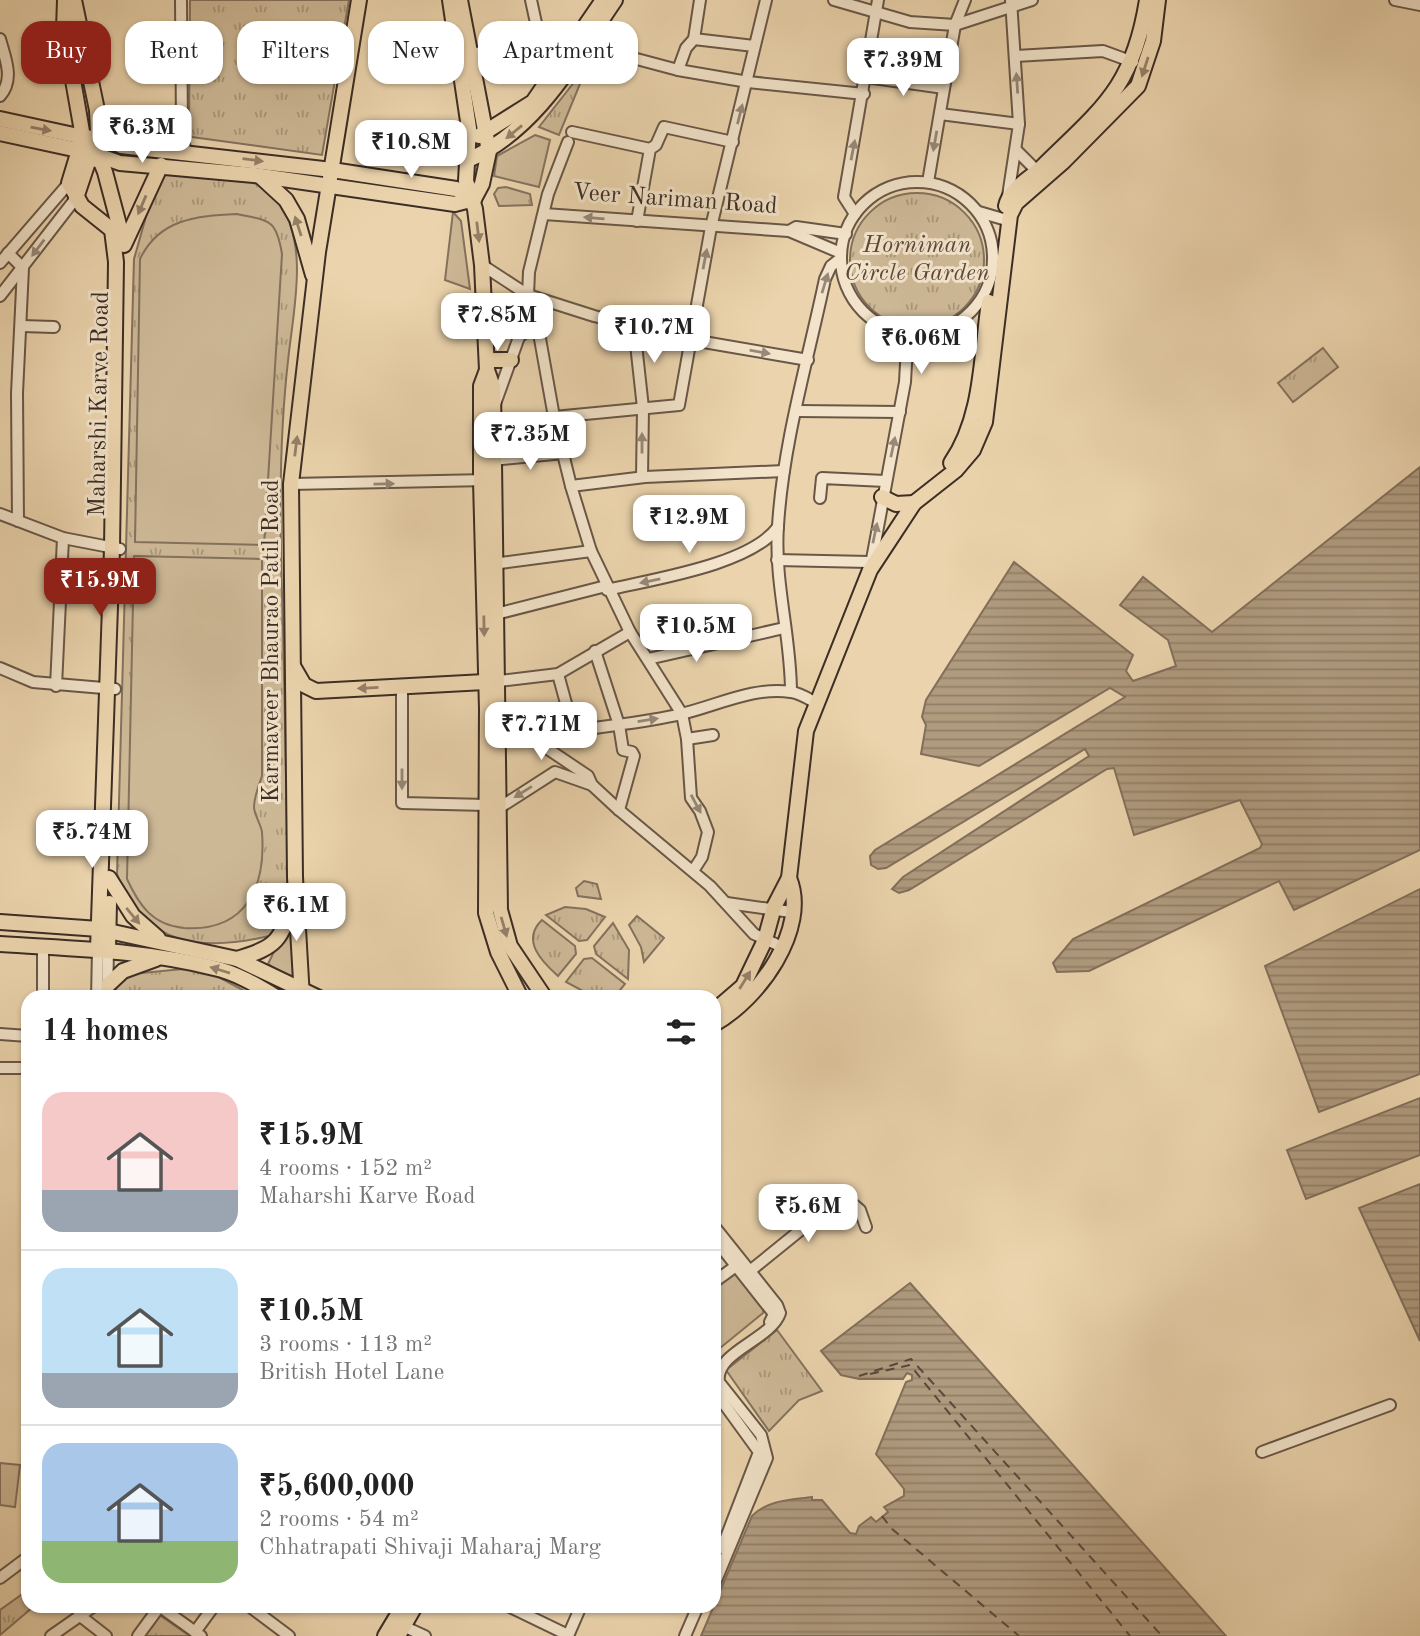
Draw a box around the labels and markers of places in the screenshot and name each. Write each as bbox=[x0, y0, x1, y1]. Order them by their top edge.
pin: ₹7.39M bbox=[846, 38, 960, 98]
pin: ₹6.3M bbox=[93, 106, 191, 165]
pin: ₹10.8M bbox=[354, 120, 468, 180]
pin: ₹7.85M bbox=[440, 294, 554, 353]
pin: ₹10.7M bbox=[597, 306, 711, 365]
pin: ₹6.06M bbox=[864, 316, 978, 376]
pin: ₹7.35M bbox=[473, 412, 587, 472]
pin: ₹12.9M bbox=[632, 496, 746, 555]
pin: ₹15.9M bbox=[43, 558, 157, 618]
pin: ₹10.5M bbox=[639, 604, 753, 664]
pin: ₹7.71M bbox=[484, 702, 598, 762]
pin: ₹5.74M bbox=[35, 810, 149, 870]
pin: ₹6.1M bbox=[247, 884, 345, 943]
pin: ₹5.6M bbox=[759, 1184, 857, 1244]

